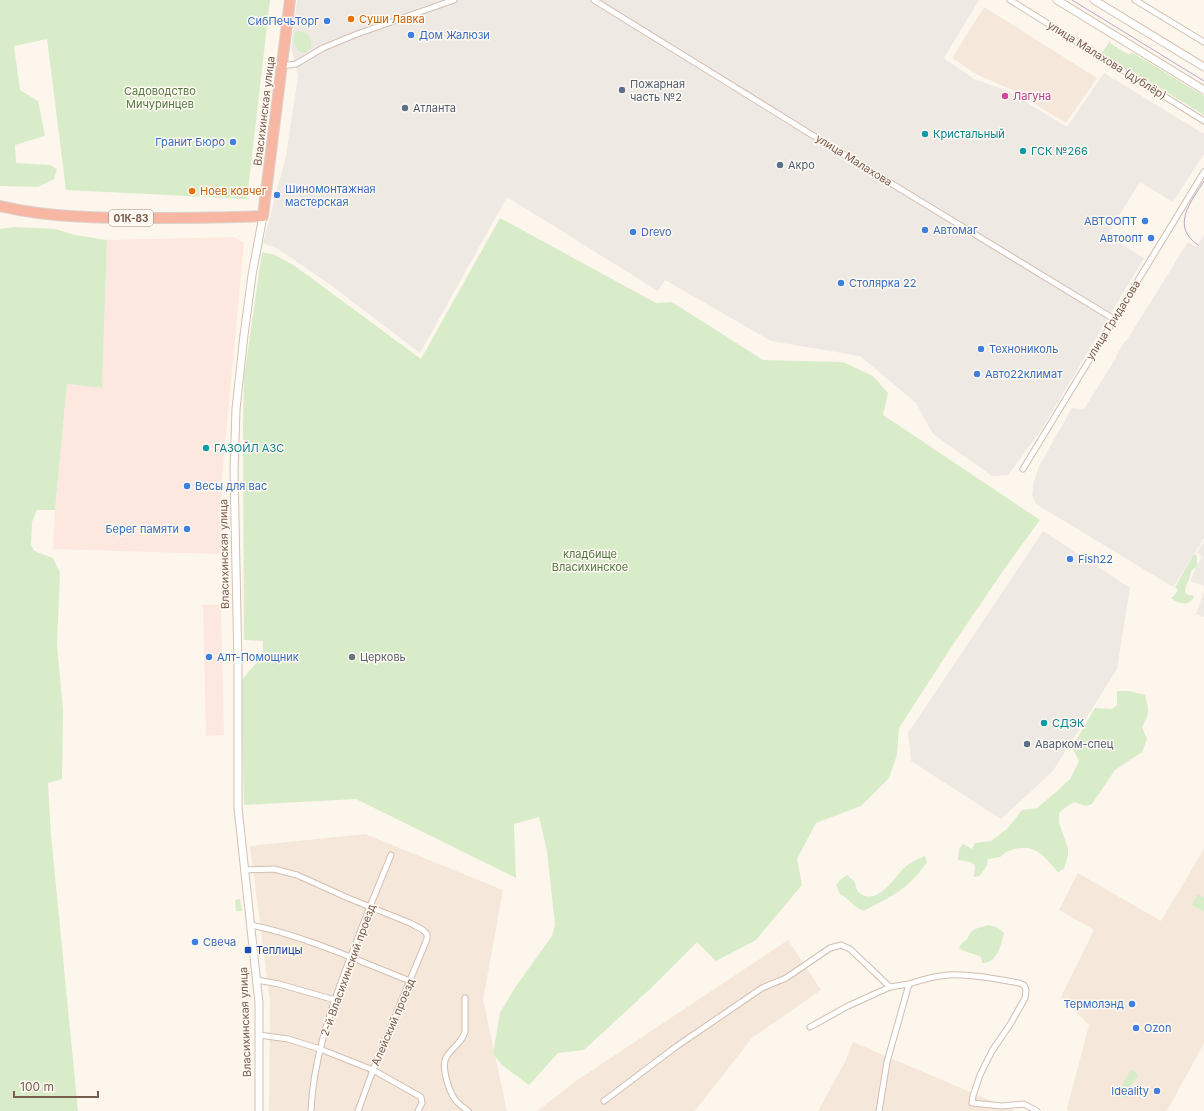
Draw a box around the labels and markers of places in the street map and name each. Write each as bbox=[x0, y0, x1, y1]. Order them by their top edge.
place label: Суши Лавка bbox=[359, 12, 425, 26]
place label: СибПечьТорг bbox=[247, 14, 319, 28]
marker: Суши Лавка bbox=[346, 14, 356, 24]
marker: СибПечьТорг bbox=[322, 16, 332, 26]
place label: Дом Жалюзи bbox=[419, 28, 490, 42]
marker: Дом Жалюзи bbox=[406, 30, 416, 40]
place label: Пожарная часть №2 bbox=[630, 77, 685, 104]
marker: Пожарная часть №2 bbox=[617, 85, 627, 95]
place label: Лагуна bbox=[1013, 89, 1051, 103]
marker: Лагуна bbox=[1000, 91, 1010, 101]
place label: Атланта bbox=[413, 101, 456, 115]
marker: Атланта bbox=[400, 103, 410, 113]
place label: Кристальный bbox=[933, 127, 1005, 141]
marker: Кристальный bbox=[920, 129, 930, 139]
place label: Гранит Бюро bbox=[155, 135, 225, 149]
marker: Гранит Бюро bbox=[228, 137, 238, 147]
place label: ГСК №266 bbox=[1031, 144, 1088, 158]
marker: ГСК №266 bbox=[1018, 146, 1028, 156]
place label: Акро bbox=[788, 158, 815, 172]
marker: Акро bbox=[775, 160, 785, 170]
place label: Шиномонтажная мастерская bbox=[285, 182, 376, 209]
place label: Ноев ковчег bbox=[200, 184, 267, 198]
marker: Ноев ковчег bbox=[187, 186, 197, 196]
marker: Шиномонтажная мастерская bbox=[272, 190, 282, 200]
place label: АВТООПТ bbox=[1084, 214, 1137, 228]
marker: АВТООПТ bbox=[1140, 216, 1150, 226]
place label: Автомаг bbox=[933, 223, 978, 237]
place label: Drevo bbox=[641, 225, 672, 239]
marker: Автомаг bbox=[920, 225, 930, 235]
marker: Drevo bbox=[628, 227, 638, 237]
place label: Автоопт bbox=[1099, 231, 1144, 245]
marker: Автоопт bbox=[1146, 233, 1156, 243]
place label: Столярка 22 bbox=[849, 276, 916, 290]
marker: Столярка 22 bbox=[836, 278, 846, 288]
place label: Технониколь bbox=[989, 342, 1058, 356]
marker: Технониколь bbox=[976, 344, 986, 354]
place label: Авто22климат bbox=[985, 367, 1063, 381]
marker: Авто22климат bbox=[972, 369, 982, 379]
place label: ГАЗОЙЛ АЗС bbox=[214, 441, 284, 455]
marker: ГАЗОЙЛ АЗС bbox=[201, 443, 211, 453]
place label: Весы для вас bbox=[195, 479, 267, 493]
marker: Весы для вас bbox=[182, 481, 192, 491]
place label: Берег памяти bbox=[105, 522, 179, 536]
marker: Берег памяти bbox=[182, 524, 192, 534]
place label: Fish22 bbox=[1078, 552, 1113, 566]
marker: Fish22 bbox=[1065, 554, 1075, 564]
place label: Алт-Помощник bbox=[217, 650, 299, 664]
place label: Церковь bbox=[360, 650, 406, 664]
marker: Алт-Помощник bbox=[204, 652, 214, 662]
marker: Церковь bbox=[347, 652, 357, 662]
place label: СДЭК bbox=[1052, 716, 1085, 730]
marker: СДЭК bbox=[1039, 718, 1049, 728]
place label: Аварком-спец bbox=[1035, 737, 1114, 751]
marker: Аварком-спец bbox=[1022, 739, 1032, 749]
place label: Свеча bbox=[203, 935, 236, 949]
marker: Свеча bbox=[190, 937, 200, 947]
place label: Теплицы bbox=[256, 943, 303, 957]
marker: Теплицы bbox=[243, 945, 253, 955]
place label: Термолэнд bbox=[1064, 997, 1124, 1011]
marker: Термолэнд bbox=[1127, 999, 1137, 1009]
place label: Ozon bbox=[1144, 1021, 1171, 1035]
marker: Ozon bbox=[1131, 1023, 1141, 1033]
place label: Ideality bbox=[1111, 1084, 1149, 1098]
marker: Ideality bbox=[1152, 1086, 1162, 1096]

